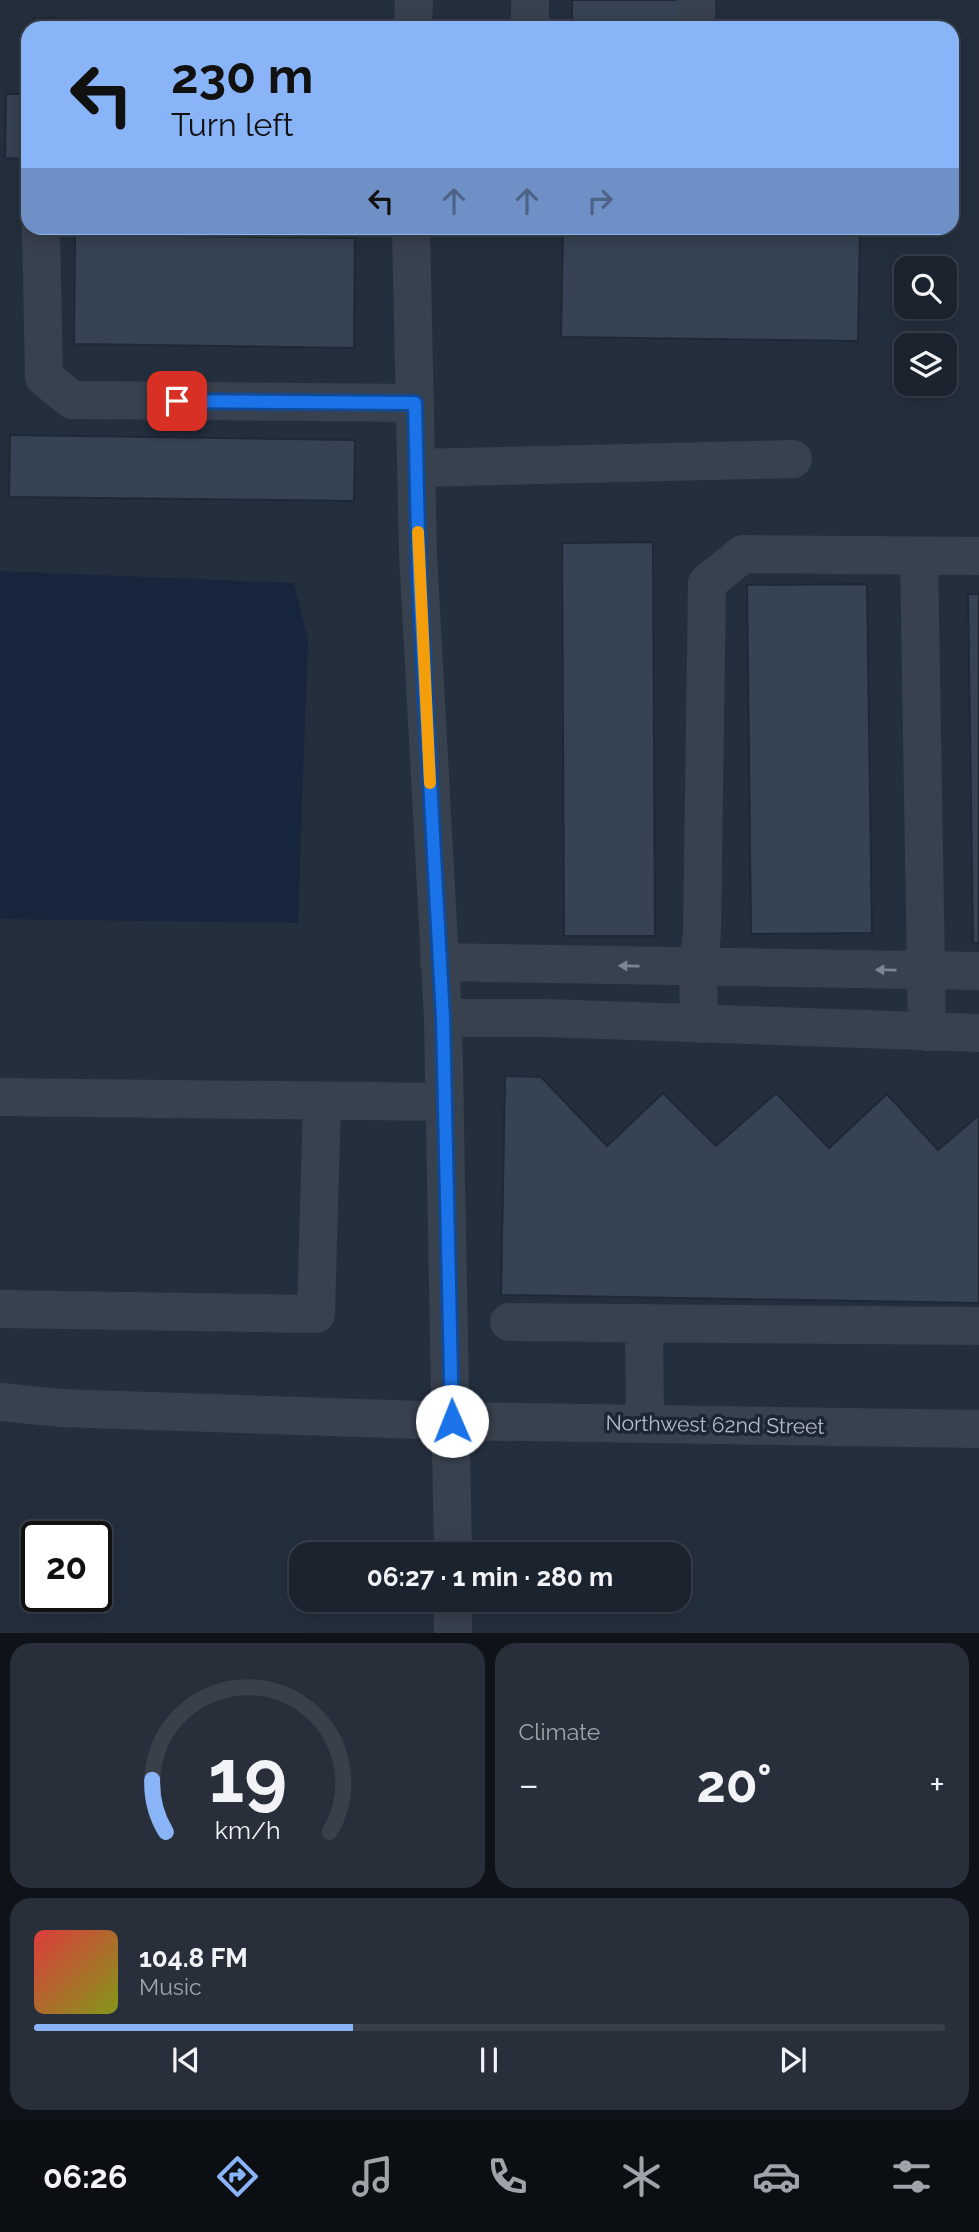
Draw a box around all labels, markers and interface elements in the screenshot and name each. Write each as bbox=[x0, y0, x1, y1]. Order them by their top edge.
text: 230 m bbox=[171, 47, 313, 104]
icon: left bbox=[56, 49, 147, 140]
text: Turn left bbox=[171, 106, 293, 143]
icon: left bbox=[362, 182, 400, 220]
icon: ahead bbox=[435, 182, 473, 220]
icon: ahead bbox=[508, 182, 546, 220]
icon: right bbox=[581, 182, 619, 220]
map controls bbox=[894, 256, 957, 396]
button: search bbox=[894, 256, 957, 319]
button: layers bbox=[894, 333, 957, 396]
pin bbox=[147, 371, 207, 431]
icon: arrive bbox=[158, 382, 196, 420]
one-way arrow bbox=[618, 960, 640, 972]
one-way arrow bbox=[875, 964, 897, 976]
position arrow bbox=[415, 1384, 489, 1458]
street label: Northwest 62nd Street bbox=[605, 1410, 825, 1439]
speed limit sign: 20 bbox=[21, 1521, 112, 1612]
text: 06:27 · 1 min · 280 m bbox=[367, 1562, 613, 1592]
text: Climate bbox=[519, 1718, 600, 1745]
text: 19 bbox=[208, 1734, 287, 1819]
text: 20° bbox=[696, 1753, 772, 1814]
text: − bbox=[519, 1762, 539, 1807]
text: + bbox=[929, 1762, 945, 1807]
text: km/h bbox=[214, 1814, 280, 1844]
text: 104.8 FM bbox=[139, 1943, 248, 1973]
text: Music bbox=[139, 1973, 202, 2000]
icon: previous bbox=[167, 2041, 205, 2079]
icon: pause bbox=[470, 2041, 508, 2079]
icon: next bbox=[774, 2041, 812, 2079]
icon: directions bbox=[213, 2152, 262, 2201]
icon: music bbox=[348, 2152, 397, 2201]
icon: phone bbox=[483, 2152, 532, 2201]
icon: climate bbox=[617, 2152, 666, 2201]
icon: car bbox=[752, 2152, 801, 2201]
icon: filters bbox=[887, 2152, 936, 2201]
text: 06:26 bbox=[43, 2158, 127, 2195]

